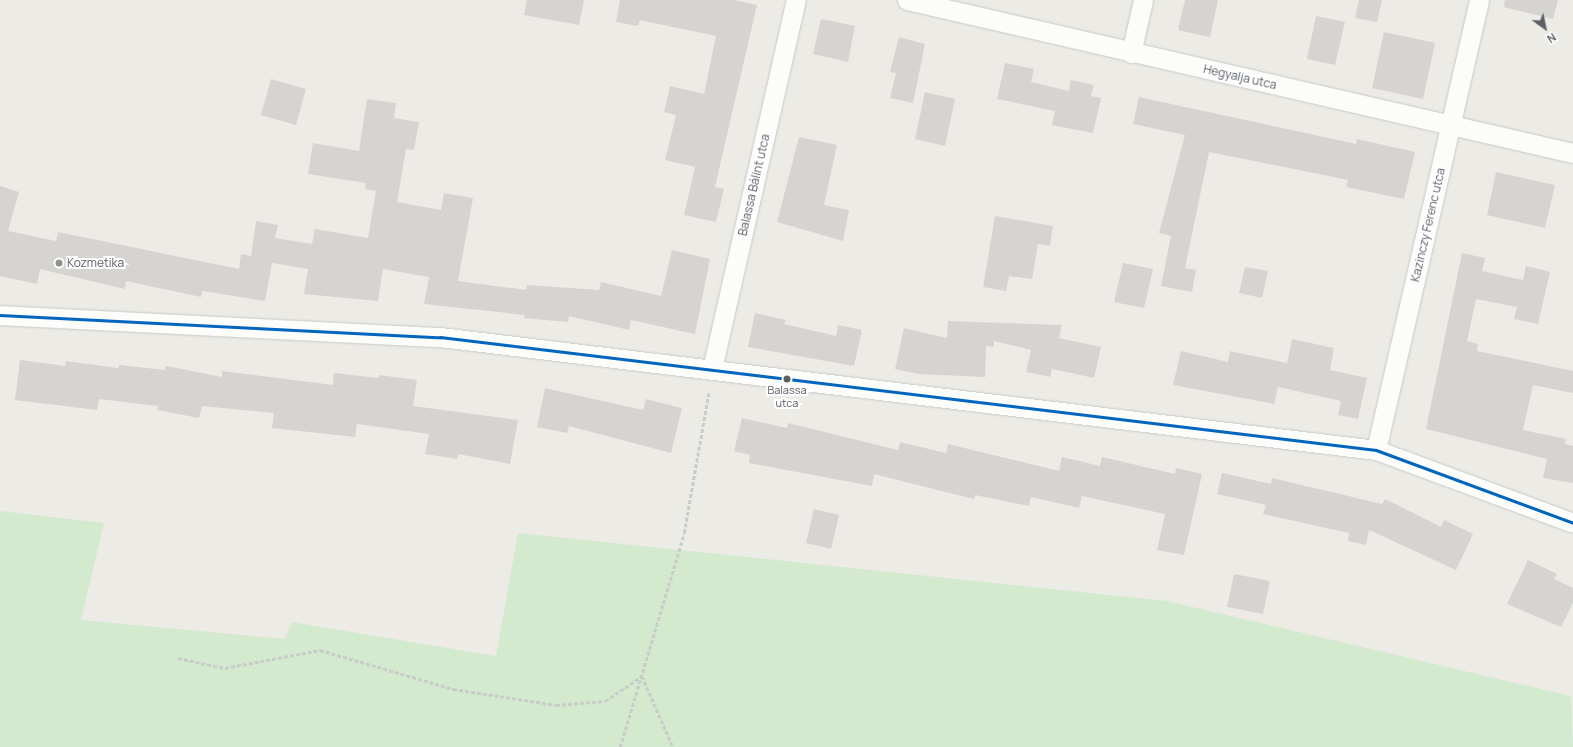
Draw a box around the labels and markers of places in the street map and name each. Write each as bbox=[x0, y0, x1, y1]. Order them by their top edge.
place label: Kozmetika bbox=[67, 256, 124, 270]
marker: Kozmetika bbox=[54, 258, 64, 268]
marker: Balassa utca bbox=[782, 374, 792, 384]
place label: Balassa utca bbox=[767, 384, 807, 410]

